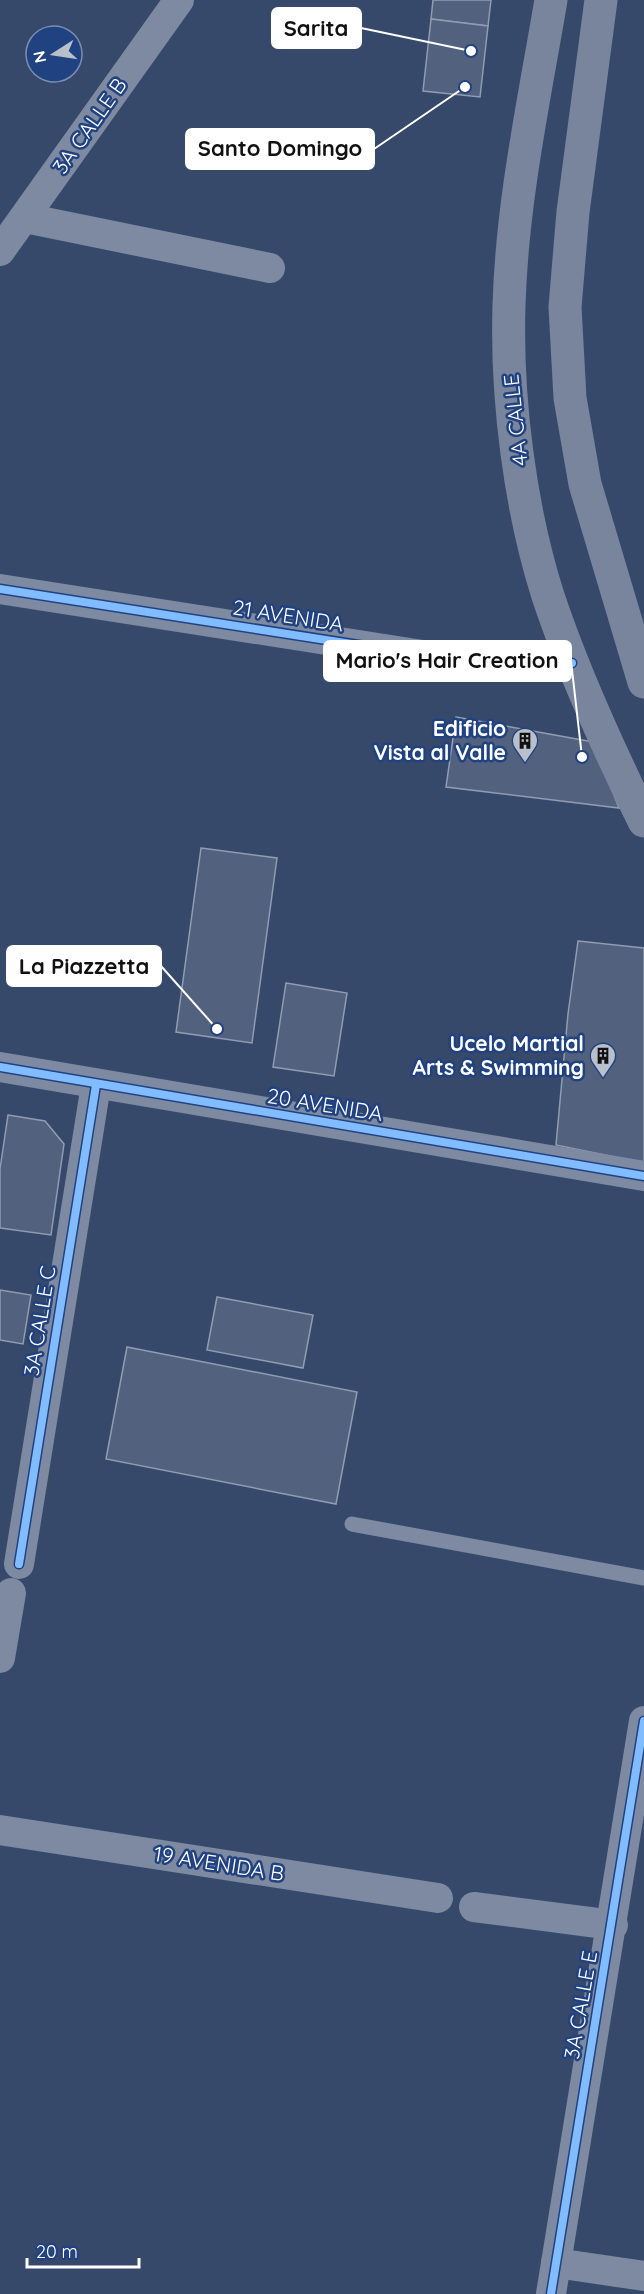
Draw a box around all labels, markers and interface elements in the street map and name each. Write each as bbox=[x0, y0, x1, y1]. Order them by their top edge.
callout: Sarita bbox=[272, 8, 361, 48]
text: Sarita bbox=[284, 14, 348, 42]
north arrow bbox=[24, 24, 84, 84]
text: N bbox=[28, 49, 50, 65]
street label: 3A CALLE B bbox=[47, 72, 132, 178]
callout: Santo Domingo bbox=[186, 129, 374, 169]
text: Santo Domingo bbox=[198, 134, 362, 162]
street label: 4A CALLE bbox=[497, 373, 533, 467]
street label: 21 AVENIDA bbox=[231, 593, 345, 637]
callout: Mario's Hair Creation bbox=[324, 641, 571, 681]
text: Mario's Hair Creation bbox=[335, 646, 559, 674]
place label: Edificio Vista al Valle bbox=[374, 715, 506, 765]
building icon: Edificio Vista al Valle bbox=[510, 726, 540, 764]
callout: La Piazzetta bbox=[7, 946, 161, 986]
text: La Piazzetta bbox=[19, 952, 149, 980]
place label: Ucelo Martial Arts & Swimming bbox=[412, 1030, 584, 1080]
building icon: Ucelo Martial Arts & Swimming bbox=[588, 1041, 618, 1079]
street label: 20 AVENIDA bbox=[266, 1082, 385, 1126]
street label: 3A CALLE C bbox=[17, 1264, 61, 1378]
street label: 19 AVENIDA B bbox=[152, 1840, 286, 1886]
street label: 3A CALLE E bbox=[558, 1949, 602, 2061]
scale bar bbox=[27, 2231, 140, 2269]
text: 20 m bbox=[36, 2240, 78, 2263]

